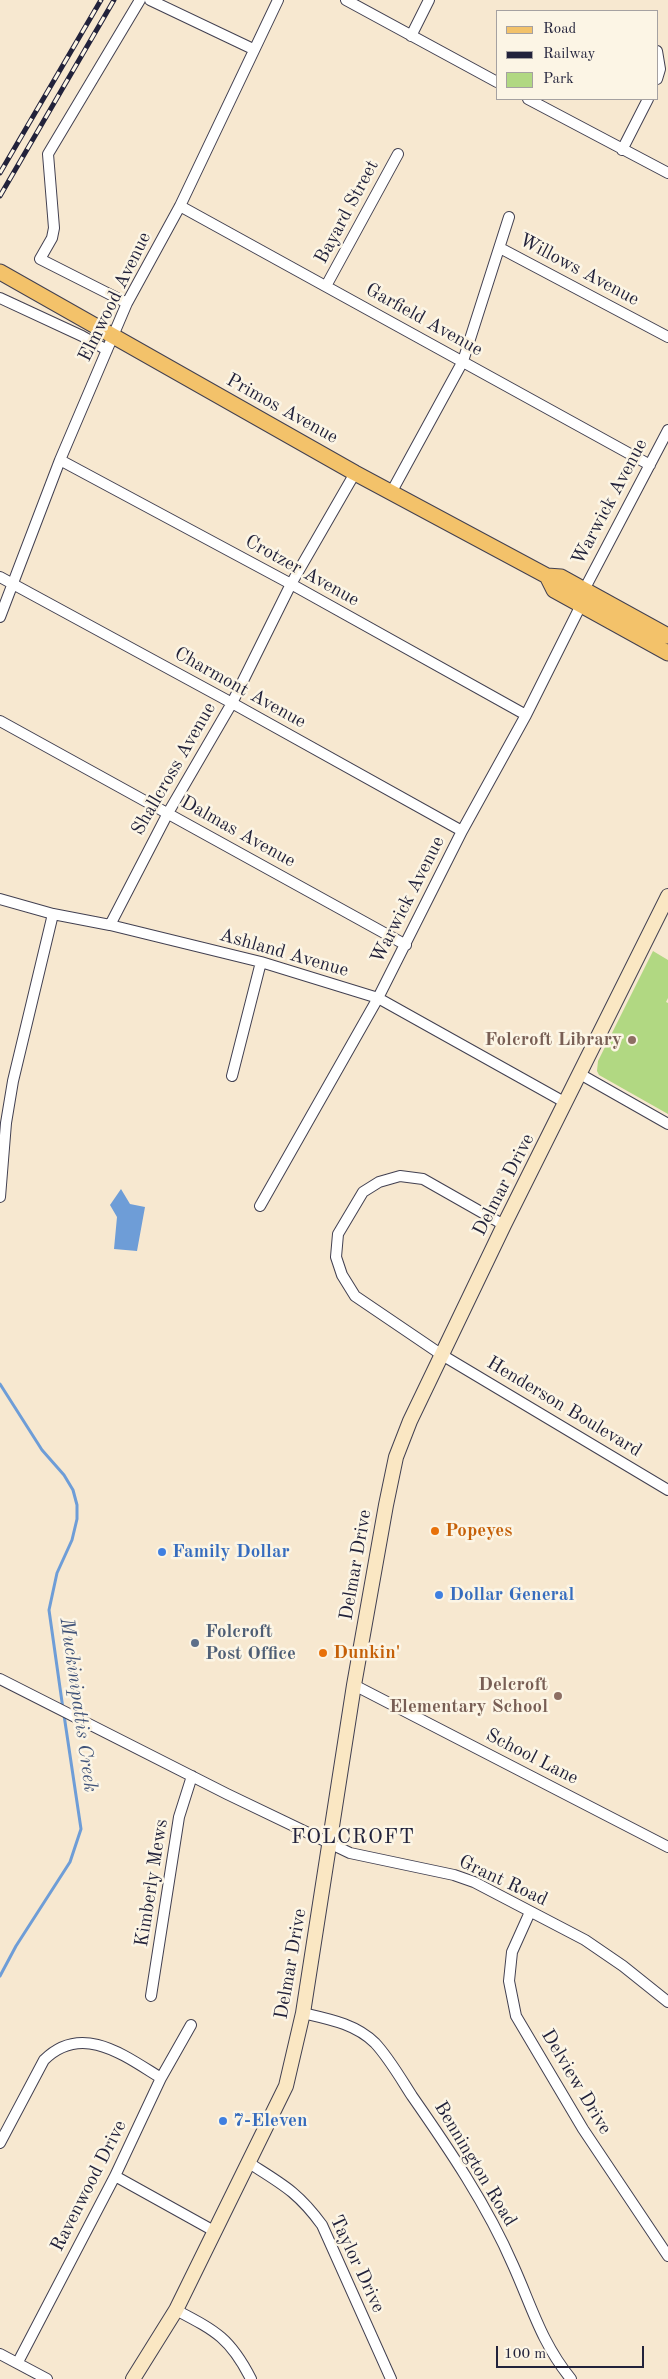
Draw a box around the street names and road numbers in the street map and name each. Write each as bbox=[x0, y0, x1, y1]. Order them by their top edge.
street label: Bayard Street bbox=[310, 156, 384, 268]
street label: Elmwood Avenue bbox=[74, 228, 156, 366]
street label: Willows Avenue bbox=[515, 229, 643, 311]
street label: Garfield Avenue bbox=[361, 278, 487, 362]
street label: Primos Avenue bbox=[222, 369, 342, 449]
street label: Warwick Avenue bbox=[567, 435, 653, 569]
street label: Crotzer Avenue bbox=[241, 530, 363, 612]
street label: Charmont Avenue bbox=[170, 642, 310, 734]
street label: Shallcross Avenue bbox=[127, 699, 221, 839]
street label: Dalmas Avenue bbox=[177, 791, 299, 873]
street label: Warwick Avenue bbox=[366, 833, 450, 967]
street label: Ashland Avenue bbox=[217, 924, 351, 982]
street label: Delmar Drive bbox=[468, 1130, 540, 1240]
street label: Henderson Boulevard bbox=[482, 1352, 646, 1462]
street label: Delmar Drive bbox=[335, 1508, 377, 1622]
street label: School Lane bbox=[482, 1724, 582, 1790]
street label: Kimberly Mews bbox=[131, 1818, 173, 1948]
street label: Grant Road bbox=[455, 1851, 551, 1911]
street label: Delmar Drive bbox=[270, 1907, 312, 2021]
street label: Delview Drive bbox=[536, 2025, 616, 2139]
street label: Bennington Road bbox=[429, 2097, 521, 2231]
street label: Ravenwood Drive bbox=[46, 2117, 132, 2255]
street label: Taylor Drive bbox=[324, 2212, 390, 2316]

